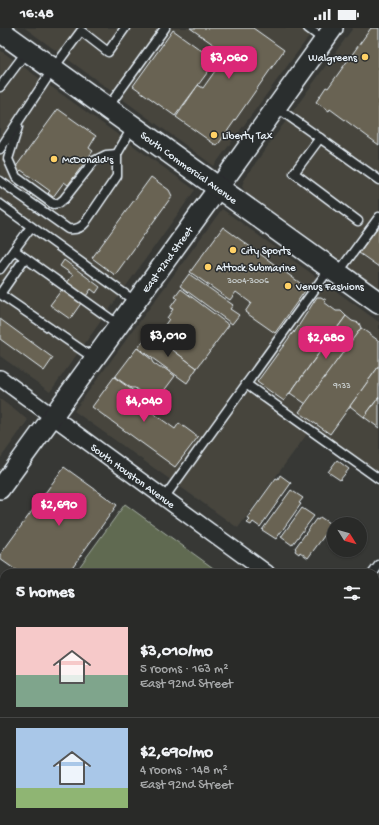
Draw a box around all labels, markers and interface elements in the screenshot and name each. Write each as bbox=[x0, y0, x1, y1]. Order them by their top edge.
text: 16:48 bbox=[20, 5, 54, 23]
pin: $3,060 bbox=[196, 46, 262, 80]
text: $3,060 bbox=[210, 51, 248, 66]
marker: Walgreens bbox=[360, 52, 370, 62]
place label: Walgreens bbox=[308, 53, 358, 65]
street label: South Commercial Avenue bbox=[137, 130, 239, 207]
marker: Liberty Tax bbox=[209, 130, 219, 140]
place label: Liberty Tax bbox=[222, 131, 273, 143]
marker: McDonald's bbox=[49, 154, 59, 164]
place label: McDonald's bbox=[62, 155, 114, 167]
street label: East 92nd Street bbox=[140, 224, 197, 296]
marker: City Sports bbox=[228, 245, 238, 255]
place label: City Sports bbox=[241, 246, 291, 258]
marker: Attock Submarine bbox=[203, 262, 213, 272]
place label: Attock Submarine bbox=[216, 263, 296, 275]
house number: 3004-3006 bbox=[226, 276, 269, 287]
marker: Venus Fashions bbox=[283, 281, 293, 291]
place label: Venus Fashions bbox=[295, 282, 365, 294]
pin: $3,010 bbox=[135, 324, 201, 358]
pin: $2,680 bbox=[293, 326, 359, 360]
text: $3,010 bbox=[150, 329, 186, 344]
text: $2,680 bbox=[307, 331, 345, 346]
house number: 9133 bbox=[332, 381, 351, 392]
pin: $4,040 bbox=[111, 389, 177, 423]
text: $4,040 bbox=[126, 394, 163, 409]
street label: South Houston Avenue bbox=[88, 442, 177, 512]
pin: $2,690 bbox=[26, 493, 92, 527]
text: $2,690 bbox=[41, 498, 77, 513]
north arrow bbox=[327, 517, 367, 557]
map controls bbox=[327, 517, 367, 557]
icon: filters bbox=[341, 582, 363, 604]
text: 5 homes bbox=[16, 583, 74, 603]
text: $3,010/mo bbox=[140, 642, 213, 662]
icon: home bbox=[48, 643, 96, 691]
text: 5 rooms · 163 m² bbox=[140, 662, 228, 677]
text: East 92nd Street bbox=[140, 677, 233, 692]
text: $2,690/mo bbox=[140, 743, 213, 763]
icon: home bbox=[48, 744, 96, 792]
text: 4 rooms · 148 m² bbox=[140, 763, 228, 778]
text: East 92nd Street bbox=[140, 778, 233, 793]

